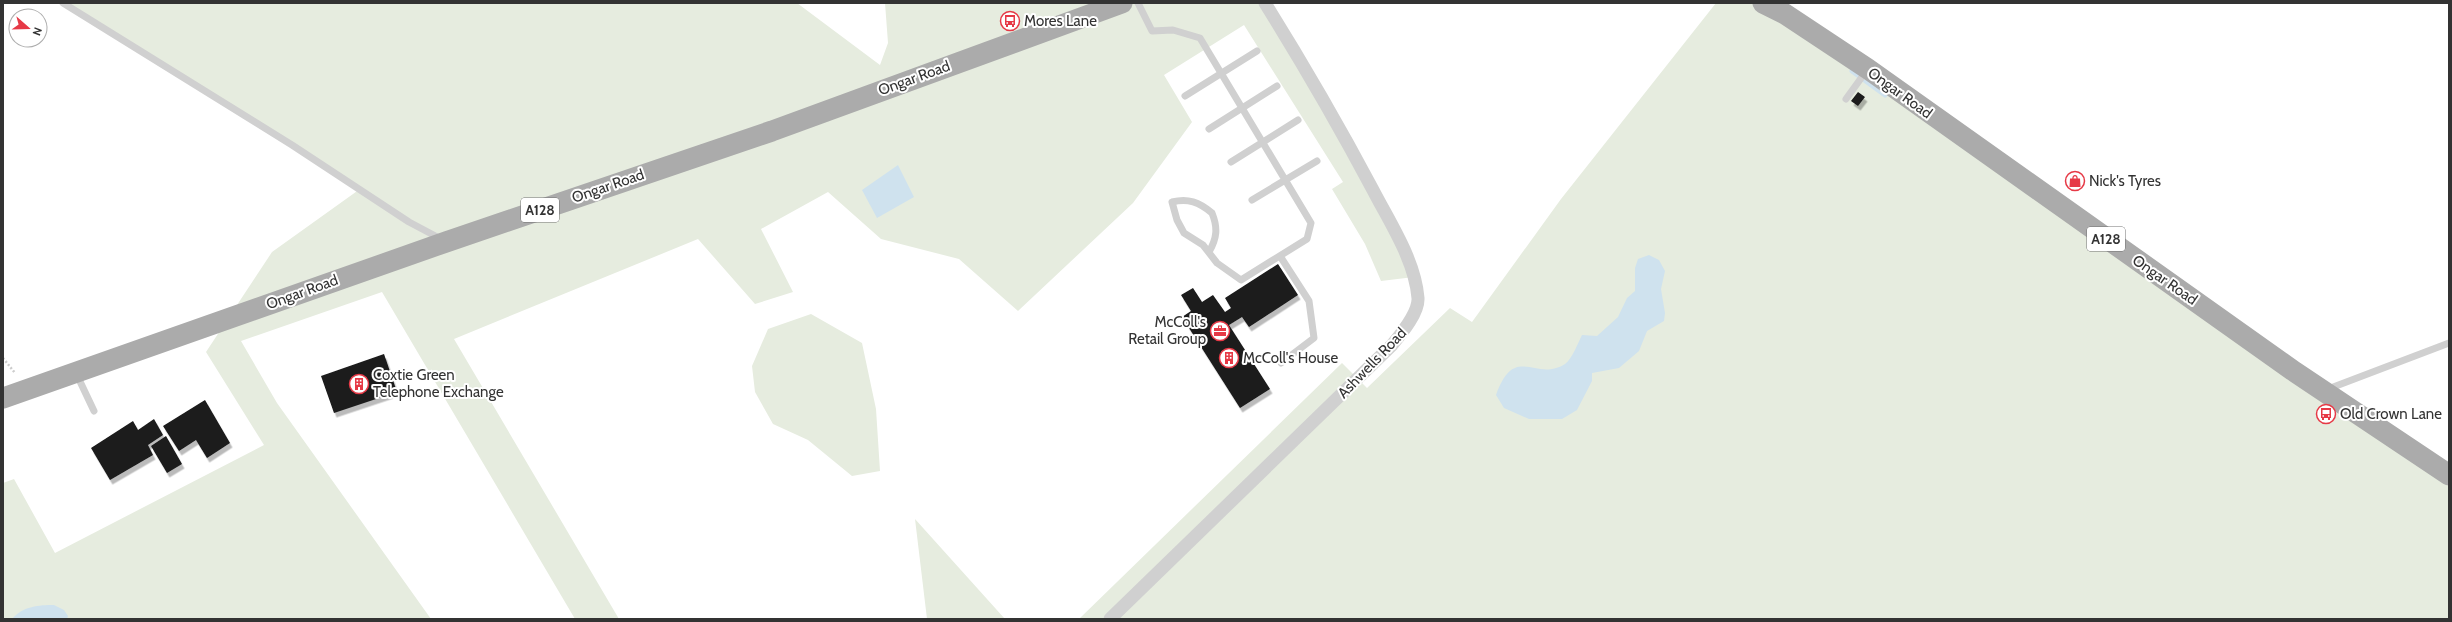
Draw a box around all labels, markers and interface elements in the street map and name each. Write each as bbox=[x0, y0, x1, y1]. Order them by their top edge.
north arrow bbox=[8, 8, 48, 48]
bus stop icon: Mores Lane bbox=[999, 10, 1021, 32]
place label: Mores Lane bbox=[1024, 12, 1097, 30]
text: N bbox=[29, 25, 45, 37]
street label: Ongar Road bbox=[876, 57, 952, 99]
street label: Ongar Road bbox=[1864, 64, 1936, 122]
street label: Ongar Road bbox=[570, 165, 646, 207]
shop icon: Nick's Tyres bbox=[2064, 170, 2086, 192]
place label: Nick's Tyres bbox=[2089, 172, 2161, 190]
road number: A128 bbox=[521, 198, 559, 222]
road number: A128 bbox=[2087, 227, 2125, 251]
street label: Ongar Road bbox=[2129, 251, 2201, 309]
street label: Ongar Road bbox=[264, 271, 340, 313]
place label: McColl's Retail Group bbox=[1128, 313, 1206, 348]
office icon: McColl's Retail Group bbox=[1209, 320, 1231, 342]
street label: Ashwells Road bbox=[1334, 324, 1410, 402]
building icon: McColl's House bbox=[1218, 347, 1240, 369]
place label: McColl's House bbox=[1243, 349, 1339, 367]
place label: Coxtie Green Telephone Exchange bbox=[373, 366, 504, 401]
building icon: Coxtie Green Telephone Exchange bbox=[348, 373, 370, 395]
bus stop icon: Old Crown Lane bbox=[2315, 403, 2337, 425]
place label: Old Crown Lane bbox=[2340, 405, 2442, 423]

